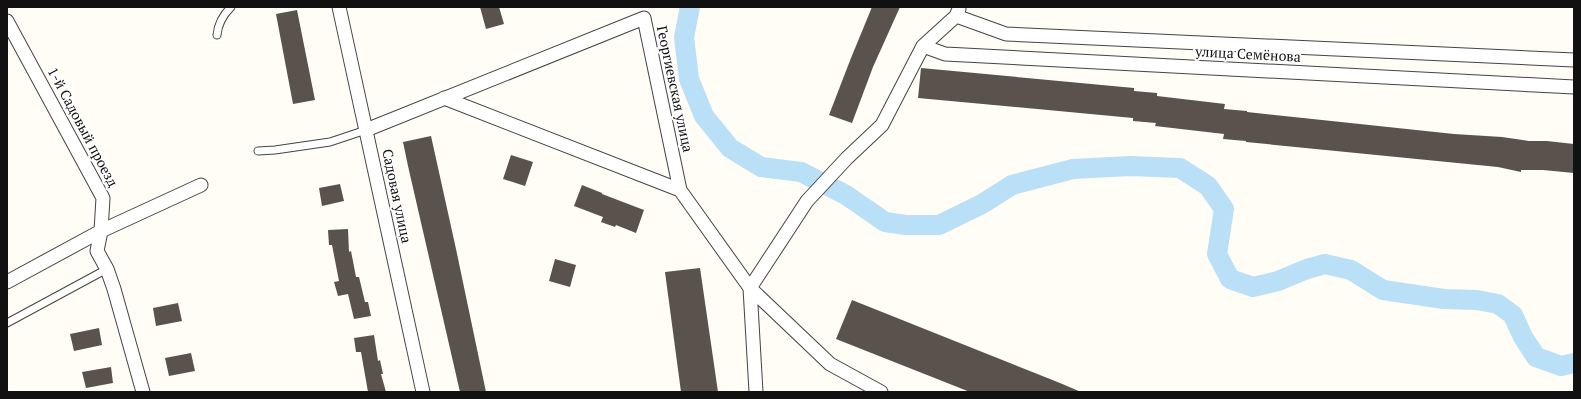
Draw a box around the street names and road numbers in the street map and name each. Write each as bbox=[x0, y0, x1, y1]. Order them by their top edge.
street label: Георгиевская улица bbox=[653, 24, 698, 154]
street label: улица Семёнова bbox=[1194, 41, 1301, 66]
street label: 1-й Садовый проезд bbox=[44, 64, 123, 190]
street label: Садовая улица bbox=[378, 147, 417, 245]

